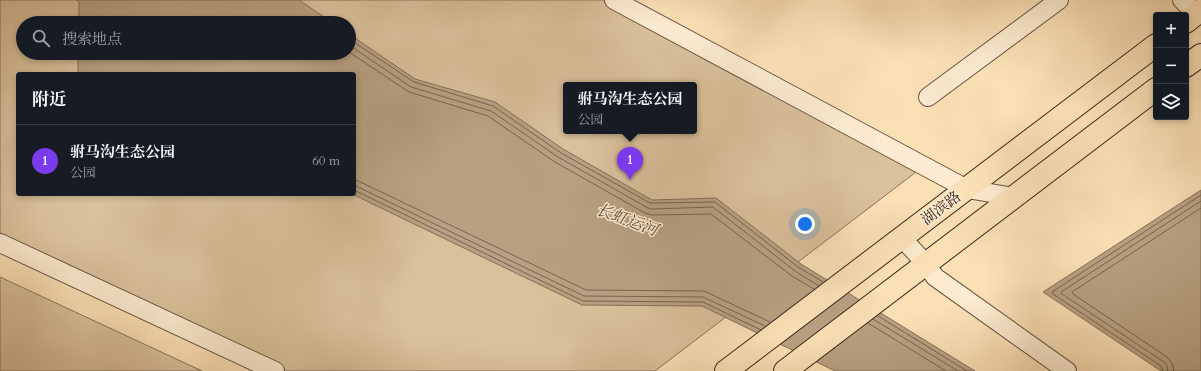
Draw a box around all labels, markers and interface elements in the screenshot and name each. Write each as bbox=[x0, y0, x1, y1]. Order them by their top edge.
map controls bbox=[1153, 12, 1189, 120]
button: + bbox=[1153, 12, 1189, 48]
search box bbox=[16, 16, 356, 60]
icon: search bbox=[30, 27, 52, 49]
text: 搜索地点 bbox=[62, 29, 122, 49]
button: − bbox=[1153, 48, 1189, 84]
popup bbox=[563, 82, 697, 134]
button: layers bbox=[1153, 84, 1189, 120]
text: 附近 bbox=[32, 88, 66, 111]
text: 驸马沟生态公园 bbox=[577, 89, 683, 109]
text: 公园 bbox=[577, 111, 604, 129]
text: 驸马沟生态公园 bbox=[70, 142, 175, 162]
pin: 1 bbox=[617, 147, 643, 180]
text: 1 bbox=[42, 152, 48, 170]
text: 60 m bbox=[312, 152, 340, 170]
text: 公园 bbox=[70, 164, 96, 182]
street label: 湖滨路 bbox=[917, 186, 965, 230]
water label: 长虹运河 bbox=[593, 199, 664, 242]
your location bbox=[795, 214, 815, 234]

